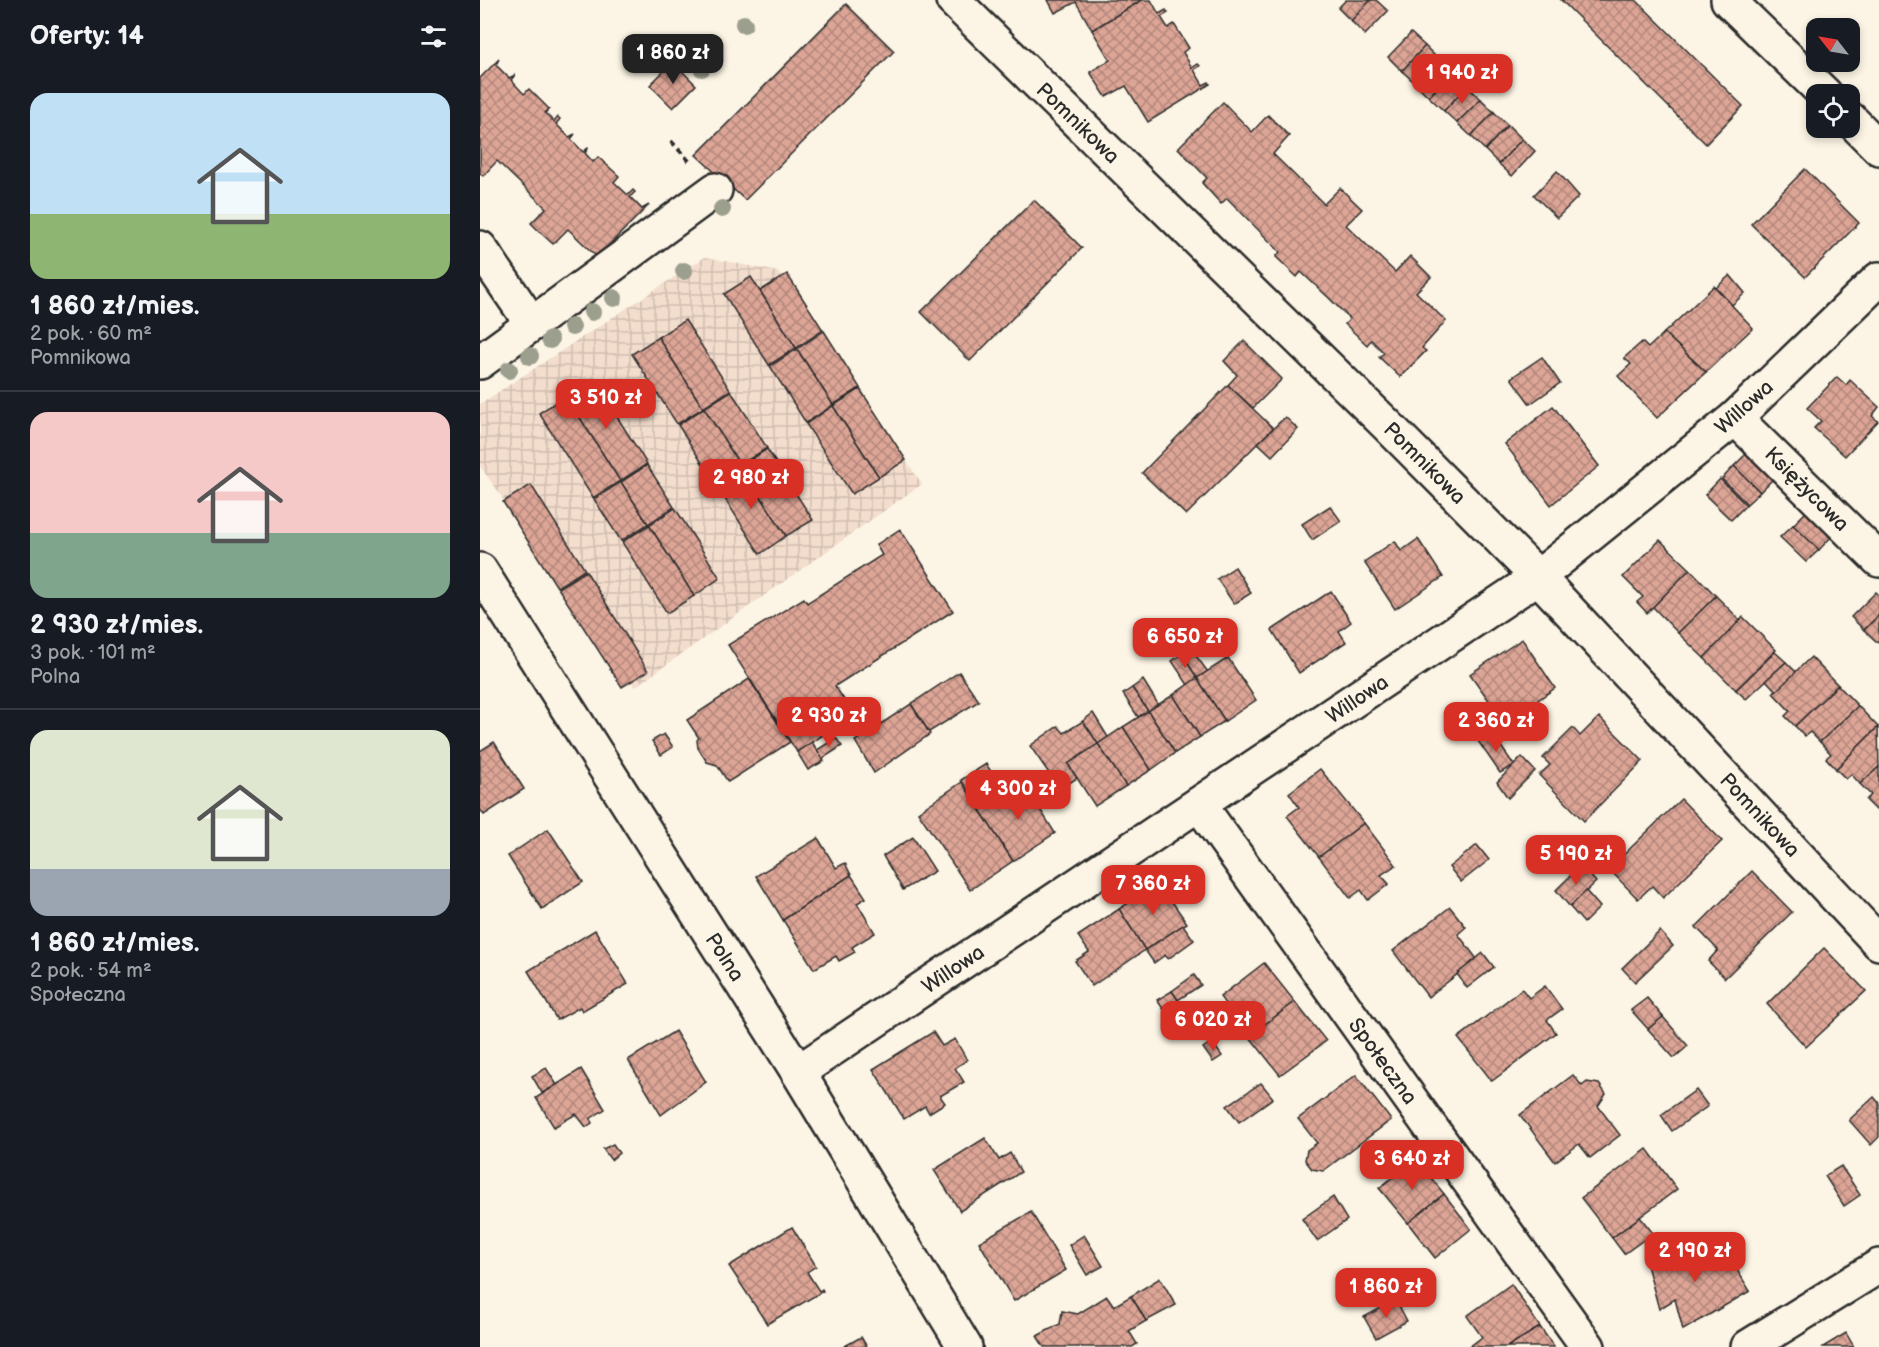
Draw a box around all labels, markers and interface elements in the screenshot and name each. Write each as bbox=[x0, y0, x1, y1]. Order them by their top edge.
north arrow bbox=[1806, 18, 1860, 72]
map controls bbox=[1806, 18, 1860, 138]
icon: filters bbox=[417, 20, 450, 53]
text: Oferty: 14 bbox=[30, 21, 144, 52]
pin: 1 860 zł bbox=[611, 34, 735, 85]
text: 1 860 zł bbox=[636, 41, 710, 65]
pin: 1 940 zł bbox=[1400, 54, 1524, 105]
text: 1 940 zł bbox=[1426, 61, 1498, 85]
street label: Pomnikowa bbox=[1031, 78, 1124, 169]
button: locate bbox=[1806, 84, 1860, 138]
icon: home bbox=[186, 132, 294, 240]
text: 1 860 zł/mies. bbox=[30, 291, 200, 322]
text: 2 pok. · 60 m² bbox=[30, 322, 152, 346]
text: Pomnikowa bbox=[30, 346, 131, 370]
street label: Willowa bbox=[1710, 375, 1779, 440]
pin: 3 510 zł bbox=[544, 379, 668, 430]
text: 3 510 zł bbox=[570, 386, 642, 410]
street label: Pomnikowa bbox=[1378, 417, 1471, 510]
street label: Księżycowa bbox=[1759, 442, 1854, 537]
icon: home bbox=[186, 451, 294, 559]
pin: 2 980 zł bbox=[689, 459, 813, 510]
text: 2 980 zł bbox=[713, 466, 789, 490]
text: 2 930 zł/mies. bbox=[30, 610, 203, 641]
pin: 6 650 zł bbox=[1123, 618, 1247, 669]
text: 6 650 zł bbox=[1147, 625, 1223, 649]
text: 3 pok. · 101 m² bbox=[30, 641, 156, 665]
text: Polna bbox=[30, 665, 80, 689]
street label: Willowa bbox=[1321, 670, 1393, 729]
pin: 2 930 zł bbox=[767, 697, 891, 748]
pin: 2 360 zł bbox=[1434, 702, 1558, 753]
text: 2 930 zł bbox=[791, 704, 867, 728]
text: 2 360 zł bbox=[1458, 709, 1534, 733]
street label: Pomnikowa bbox=[1714, 768, 1805, 863]
icon: home bbox=[186, 769, 294, 877]
pin: 4 300 zł bbox=[956, 770, 1080, 821]
text: 4 300 zł bbox=[980, 777, 1056, 801]
pin: 5 190 zł bbox=[1514, 835, 1638, 886]
text: 5 190 zł bbox=[1540, 842, 1612, 866]
pin: 7 360 zł bbox=[1091, 865, 1215, 916]
text: 7 360 zł bbox=[1115, 872, 1191, 896]
text: 1 860 zł/mies. bbox=[30, 928, 200, 959]
street label: Polna bbox=[700, 928, 749, 986]
street label: Willowa bbox=[917, 940, 989, 999]
text: 2 pok. · 54 m² bbox=[30, 959, 152, 983]
text: Społeczna bbox=[30, 983, 126, 1007]
pin: 6 020 zł bbox=[1151, 1001, 1275, 1052]
text: 6 020 zł bbox=[1175, 1008, 1251, 1032]
street label: Społeczna bbox=[1343, 1013, 1422, 1109]
pin: 3 640 zł bbox=[1350, 1140, 1474, 1191]
text: 3 640 zł bbox=[1374, 1147, 1450, 1171]
pin: 2 190 zł bbox=[1633, 1232, 1757, 1283]
text: 2 190 zł bbox=[1659, 1239, 1731, 1263]
pin: 1 860 zł bbox=[1324, 1268, 1448, 1319]
text: 1 860 zł bbox=[1349, 1275, 1423, 1299]

